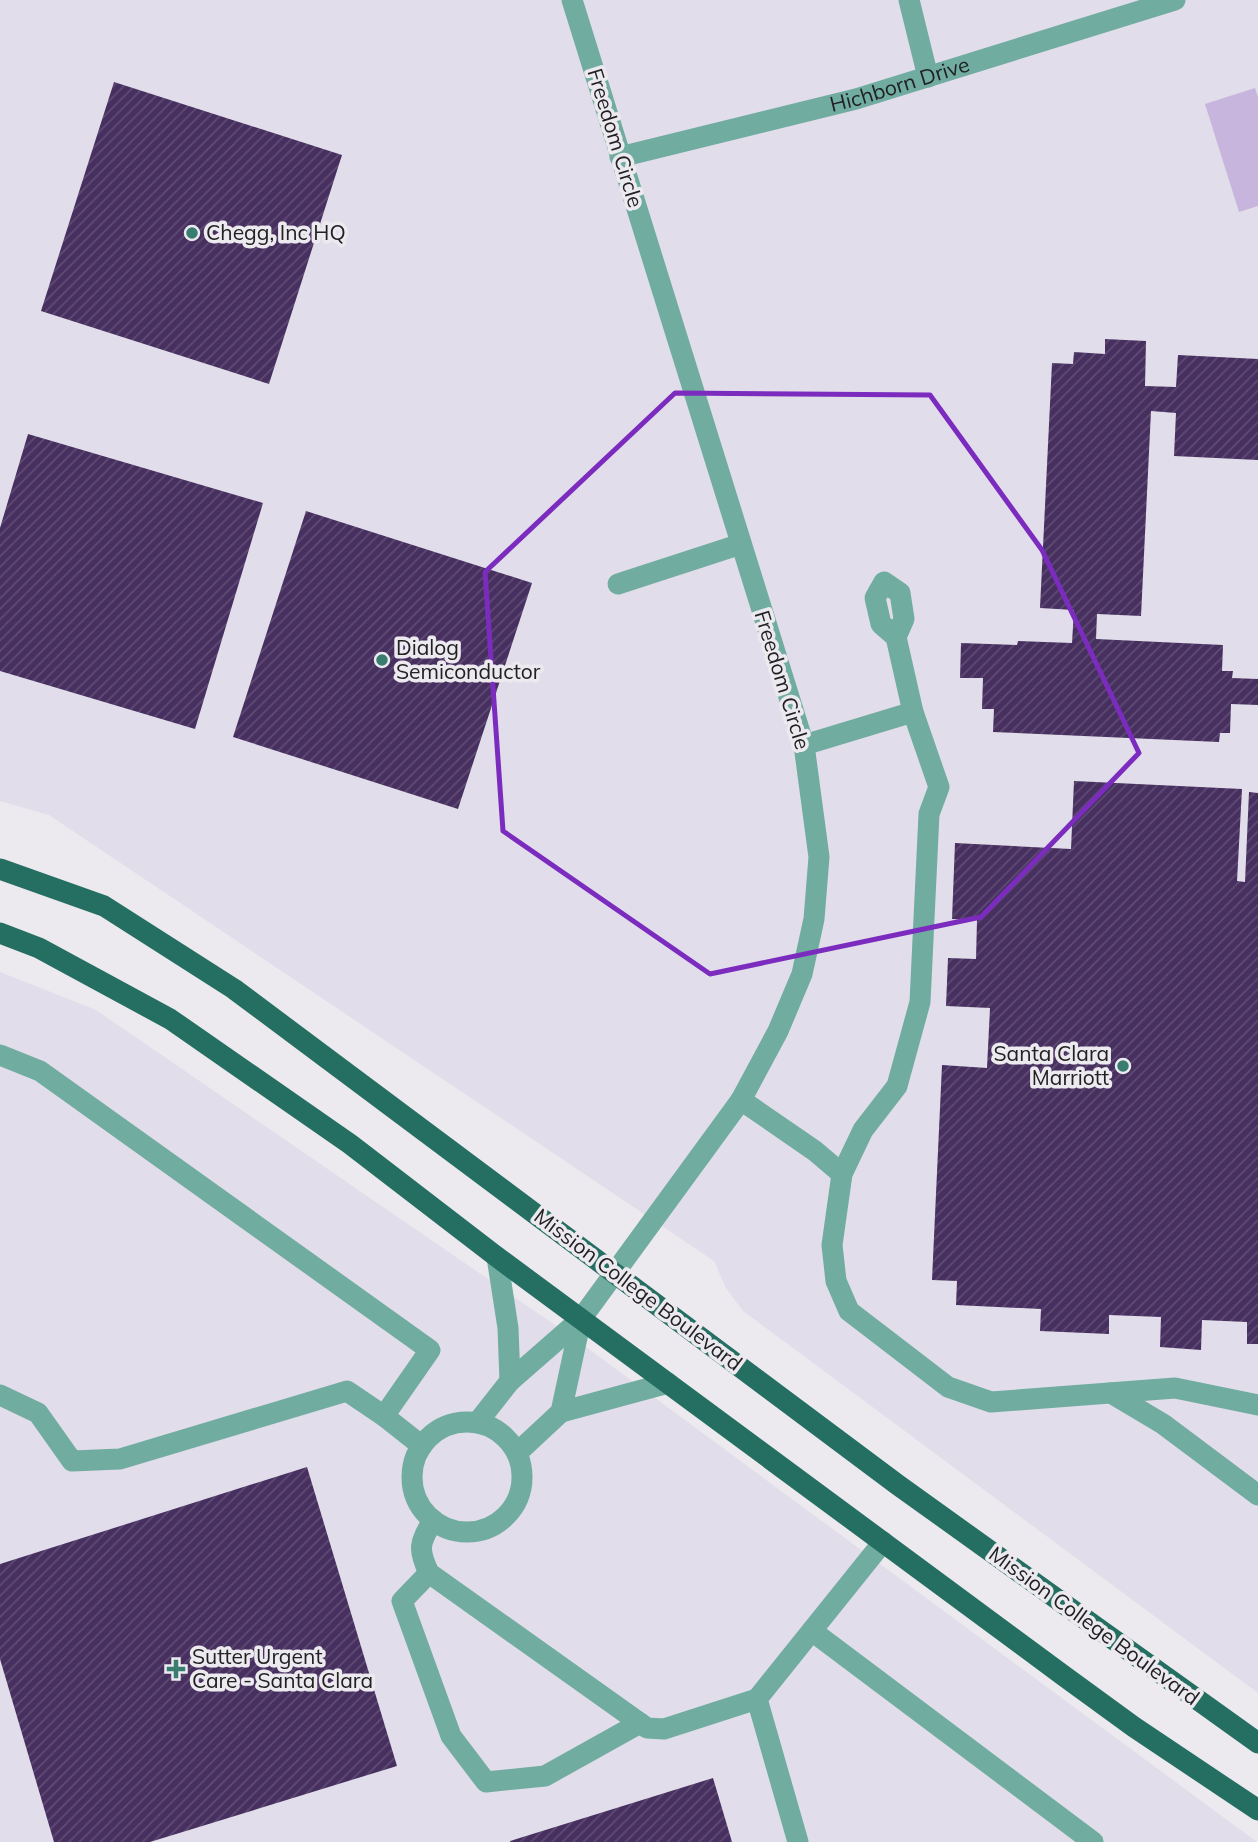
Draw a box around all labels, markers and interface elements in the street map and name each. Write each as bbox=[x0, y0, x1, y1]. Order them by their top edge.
street label: Hichborn Drive bbox=[827, 51, 973, 117]
street label: Freedom Circle bbox=[582, 65, 649, 210]
place label: Chegg, Inc HQ bbox=[206, 219, 346, 245]
marker: Chegg, Inc HQ bbox=[184, 225, 200, 241]
street label: Freedom Circle bbox=[749, 607, 816, 752]
place label: Dialog Semiconductor bbox=[396, 634, 541, 684]
marker: Dialog Semiconductor bbox=[374, 652, 390, 668]
place label: Santa Clara Marriott bbox=[994, 1040, 1109, 1090]
marker: Santa Clara Marriott bbox=[1115, 1058, 1131, 1074]
street label: Mission College Boulevard bbox=[530, 1203, 748, 1376]
street label: Mission College Boulevard bbox=[984, 1540, 1205, 1710]
place label: Sutter Urgent Care - Santa Clara bbox=[192, 1643, 373, 1693]
marker: Sutter Urgent Care - Santa Clara bbox=[166, 1659, 186, 1679]

